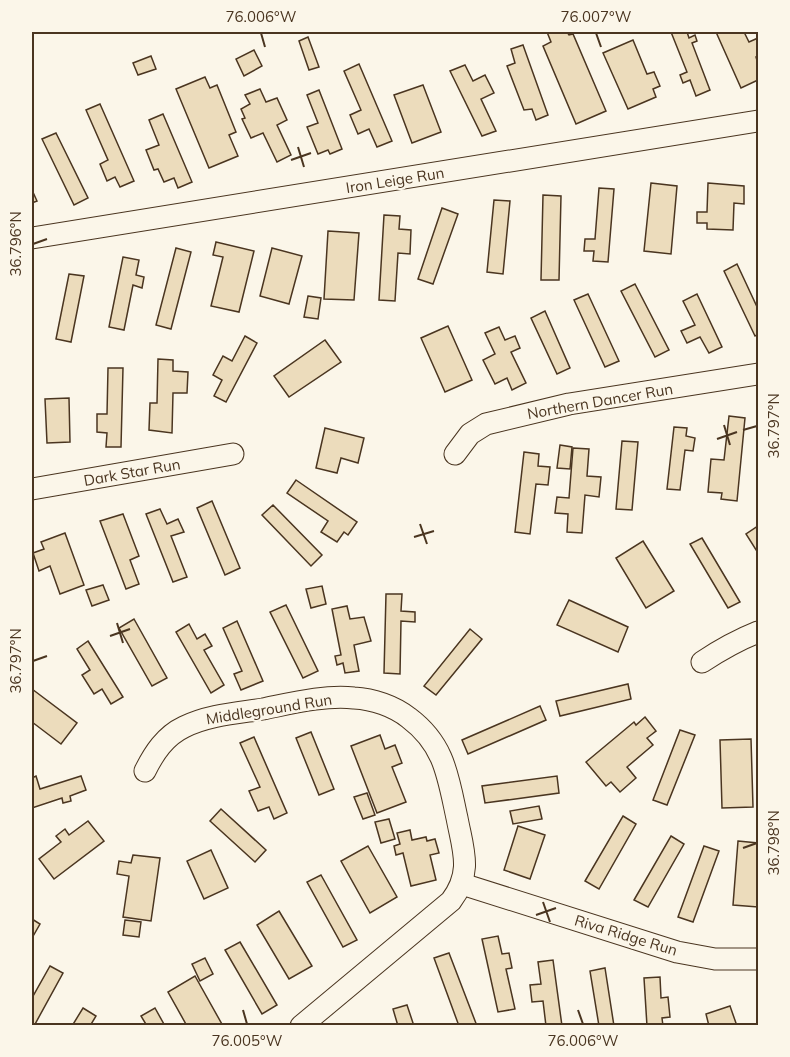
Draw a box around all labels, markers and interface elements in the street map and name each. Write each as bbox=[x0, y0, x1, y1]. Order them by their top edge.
text: 76.006°W bbox=[226, 7, 297, 26]
text: 76.007°W bbox=[561, 7, 632, 26]
street label: Iron Leige Run bbox=[344, 163, 446, 197]
text: 36.796°N bbox=[6, 211, 25, 277]
street label: Northern Dancer Run bbox=[526, 379, 674, 423]
text: 36.797°N bbox=[764, 393, 783, 459]
street label: Dark Star Run bbox=[82, 454, 182, 490]
text: 36.797°N bbox=[6, 628, 25, 694]
street label: Middleground Run bbox=[205, 690, 333, 728]
text: 36.798°N bbox=[764, 810, 783, 876]
street label: Riva Ridge Run bbox=[572, 910, 680, 960]
text: 76.005°W bbox=[212, 1031, 283, 1050]
text: 76.006°W bbox=[548, 1031, 619, 1050]

